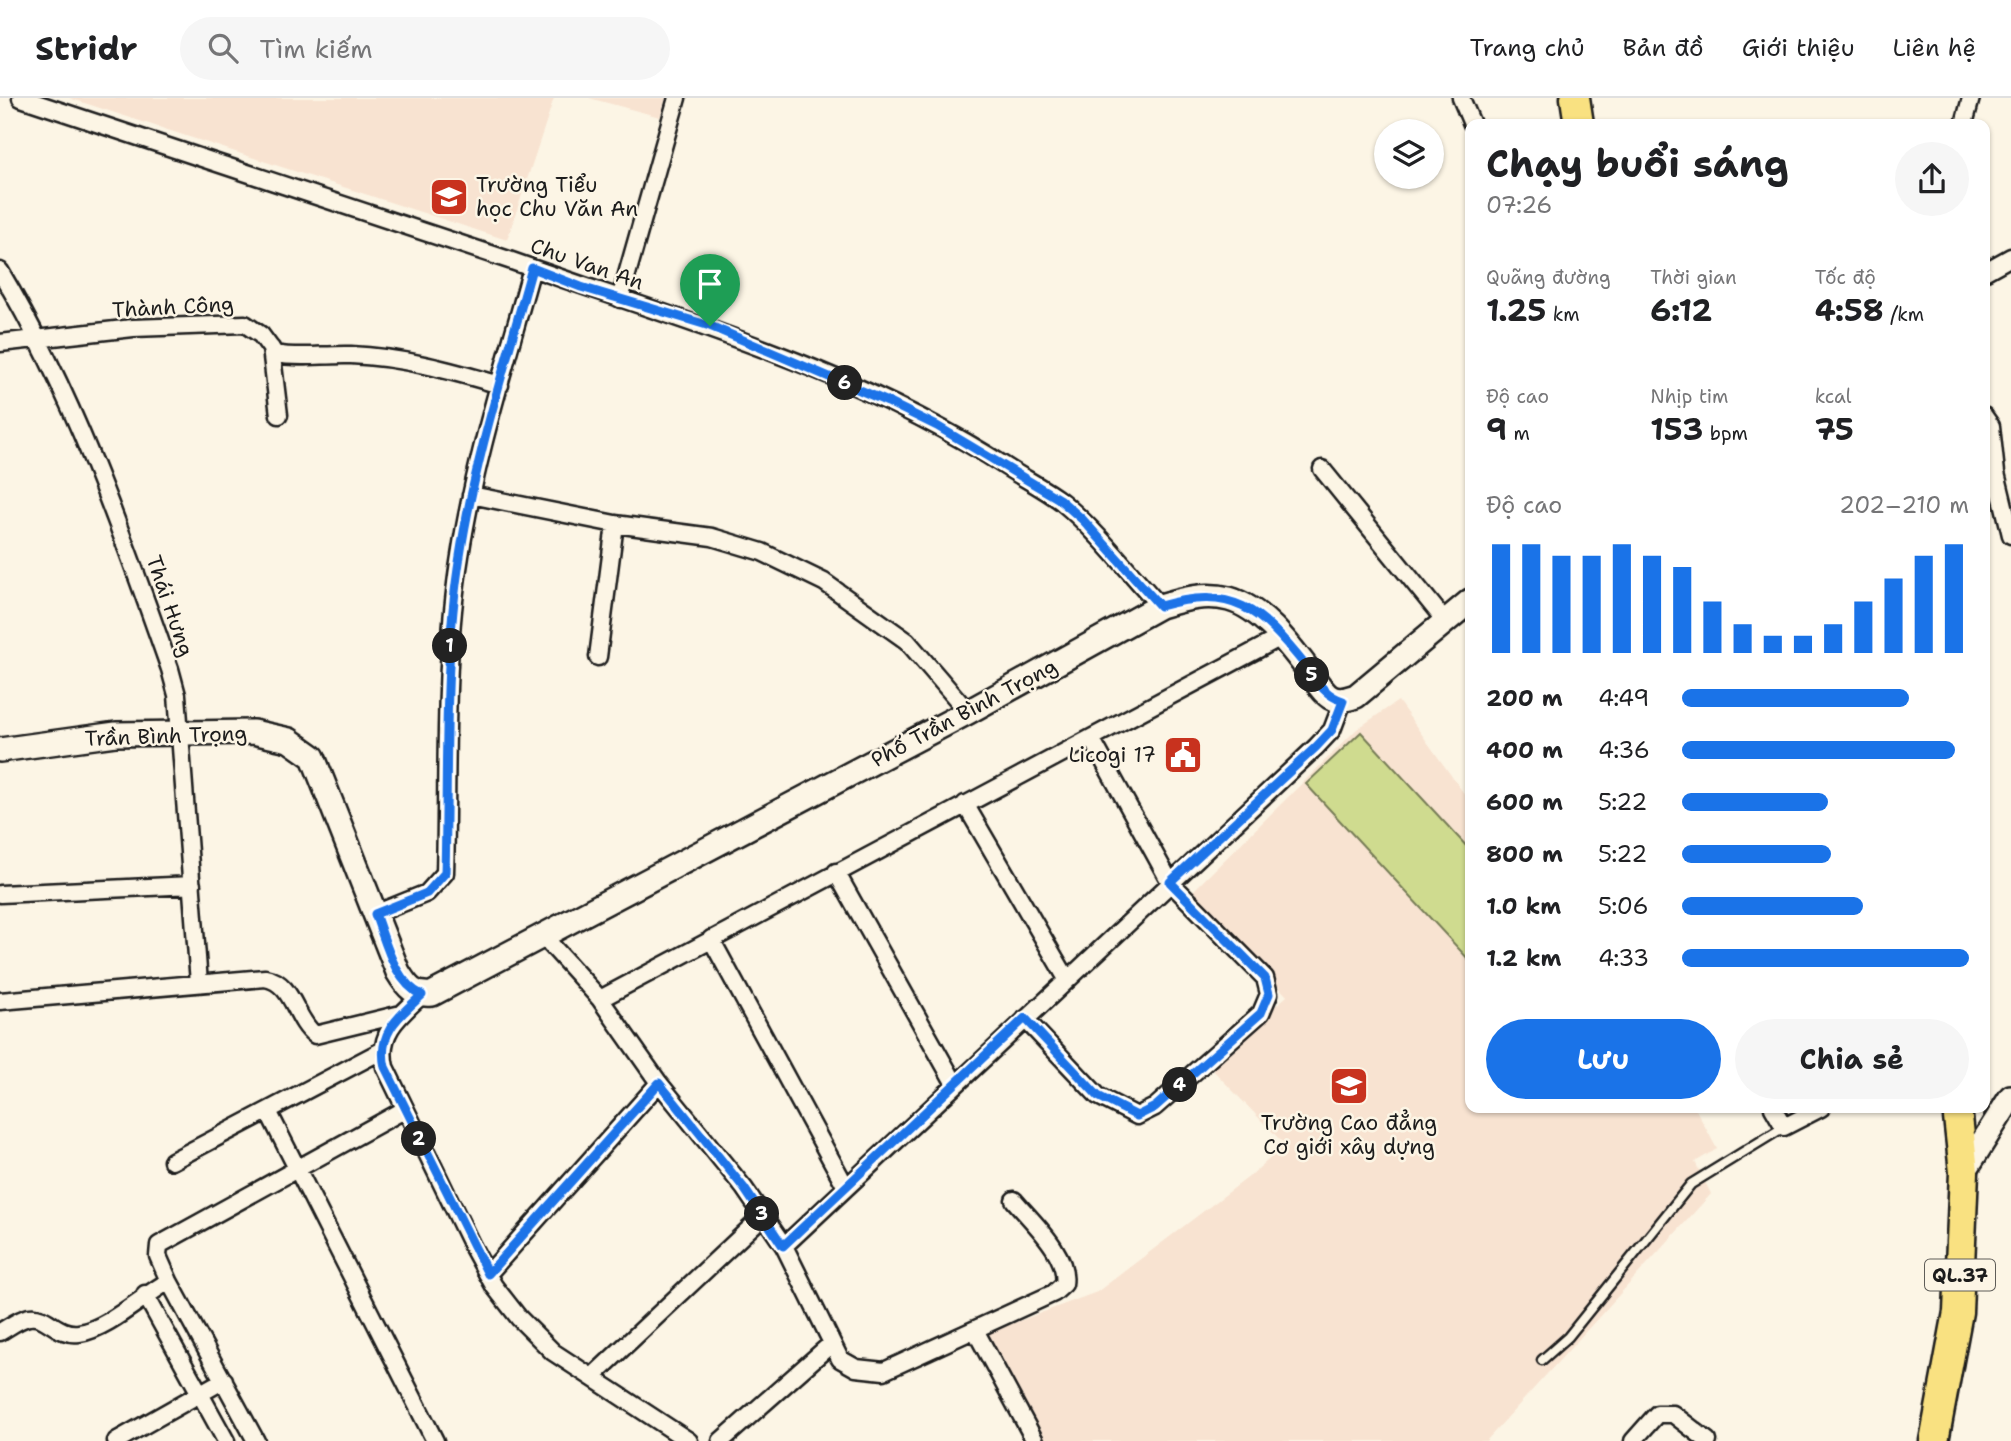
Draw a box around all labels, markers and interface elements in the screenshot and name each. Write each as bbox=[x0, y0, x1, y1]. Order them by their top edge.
search box bbox=[180, 17, 670, 80]
text: Stridr bbox=[35, 26, 138, 71]
icon: search bbox=[204, 29, 242, 67]
text: Tìm kiếm bbox=[260, 31, 373, 66]
text: Trang chủ bbox=[1470, 32, 1585, 64]
text: Bản đồ bbox=[1623, 32, 1704, 64]
text: Giới thiệu bbox=[1742, 32, 1855, 64]
text: Liên hệ bbox=[1893, 32, 1976, 64]
map controls bbox=[1374, 119, 1444, 189]
button: layers bbox=[1374, 119, 1444, 189]
text: Chạy buổi sáng bbox=[1486, 138, 1789, 189]
button: share bbox=[1895, 142, 1969, 216]
place label: Trường Tiểu học Chu Văn An bbox=[476, 171, 638, 223]
school or university icon: Trường Tiểu học Chu Văn An bbox=[428, 176, 470, 218]
text: 07:26 bbox=[1486, 190, 1552, 220]
street label: Chu Van An bbox=[527, 232, 647, 296]
pin bbox=[680, 254, 740, 326]
icon: arrive bbox=[691, 265, 729, 303]
text: Quãng đường bbox=[1486, 265, 1611, 290]
text: Thời gian bbox=[1650, 265, 1737, 290]
text: Tốc độ bbox=[1815, 265, 1876, 290]
street label: Thành Công bbox=[111, 290, 235, 324]
text: 1.25 bbox=[1486, 290, 1546, 331]
text: 6:12 bbox=[1650, 290, 1712, 331]
text: 4:58 bbox=[1815, 290, 1884, 331]
text: km bbox=[1546, 302, 1580, 327]
text: /km bbox=[1884, 302, 1924, 327]
pin: 6 bbox=[828, 366, 862, 400]
text: 6 bbox=[838, 370, 851, 395]
text: Độ cao bbox=[1486, 384, 1549, 409]
text: Nhịp tim bbox=[1650, 384, 1728, 409]
text: kcal bbox=[1815, 384, 1852, 409]
text: 9 bbox=[1486, 409, 1507, 450]
text: 153 bbox=[1650, 409, 1703, 450]
text: 75 bbox=[1815, 409, 1854, 450]
text: m bbox=[1507, 421, 1530, 446]
text: bpm bbox=[1703, 421, 1748, 446]
text: Độ cao bbox=[1486, 490, 1562, 520]
text: 202–210 m bbox=[1839, 490, 1969, 520]
street label: Thái Hưng bbox=[140, 552, 200, 660]
pin: 1 bbox=[433, 628, 468, 664]
text: 1 bbox=[445, 633, 454, 658]
street label: Phố Trần Bình Trọng bbox=[866, 652, 1062, 774]
pin: 5 bbox=[1294, 658, 1330, 692]
text: 5 bbox=[1306, 662, 1317, 687]
text: 200 m bbox=[1486, 683, 1563, 713]
text: 4:49 bbox=[1598, 683, 1649, 713]
street label: Trần Bình Trọng bbox=[84, 719, 248, 753]
public building icon: Licogi 17 bbox=[1162, 734, 1204, 776]
text: 400 m bbox=[1486, 735, 1563, 765]
text: 4:36 bbox=[1598, 735, 1650, 765]
place label: Licogi 17 bbox=[1068, 741, 1156, 769]
text: 600 m bbox=[1486, 787, 1563, 817]
text: 5:22 bbox=[1598, 787, 1647, 817]
text: 800 m bbox=[1486, 839, 1563, 869]
text: 5:22 bbox=[1598, 839, 1647, 869]
text: 1.0 km bbox=[1486, 891, 1561, 921]
text: 5:06 bbox=[1598, 891, 1649, 921]
text: 1.2 km bbox=[1486, 943, 1562, 973]
text: 4:33 bbox=[1598, 943, 1649, 973]
button: Lưu bbox=[1486, 1019, 1721, 1099]
button: Chia sẻ bbox=[1735, 1019, 1969, 1099]
school or university icon: Trường Cao đẳng Cơ giới xây dựng bbox=[1328, 1065, 1370, 1107]
pin: 4 bbox=[1162, 1068, 1198, 1102]
text: 4 bbox=[1173, 1072, 1186, 1097]
place label: Trường Cao đẳng Cơ giới xây dựng bbox=[1261, 1109, 1437, 1161]
pin: 2 bbox=[402, 1122, 436, 1156]
text: 2 bbox=[412, 1126, 425, 1151]
pin: 3 bbox=[744, 1196, 780, 1232]
text: 3 bbox=[755, 1201, 768, 1226]
road number: QL.37 bbox=[1925, 1260, 1995, 1290]

